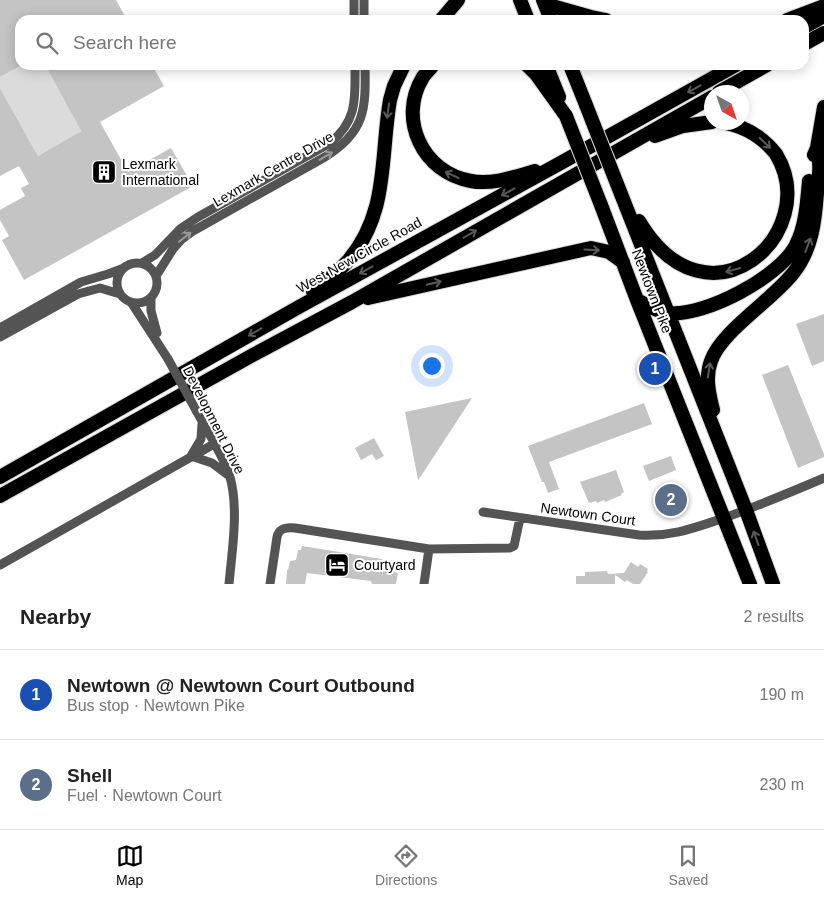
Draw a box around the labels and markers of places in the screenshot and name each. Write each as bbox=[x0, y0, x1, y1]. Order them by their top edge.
place label: Lexmark International bbox=[122, 156, 199, 188]
building icon: Lexmark International bbox=[91, 159, 117, 185]
pin: 1 bbox=[639, 350, 671, 388]
pin: 2 bbox=[655, 481, 687, 519]
hotel icon: Courtyard bbox=[324, 552, 350, 578]
place label: Courtyard bbox=[354, 557, 415, 573]

